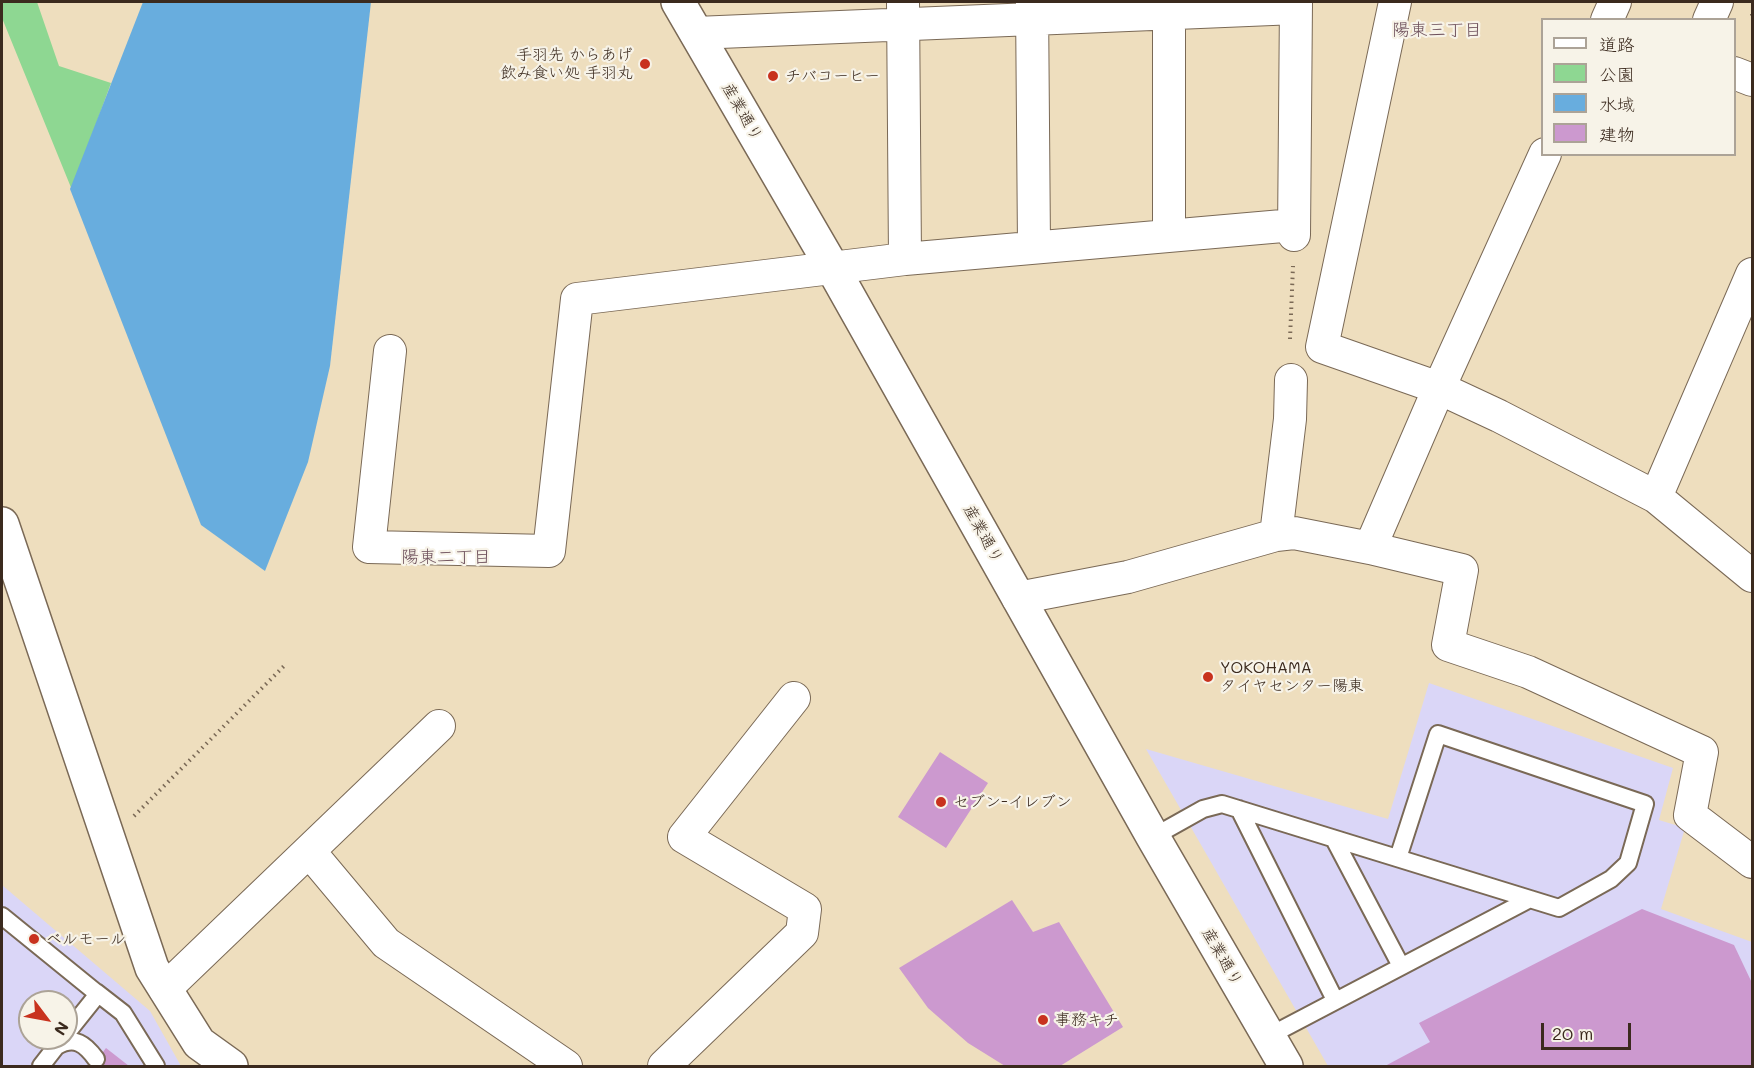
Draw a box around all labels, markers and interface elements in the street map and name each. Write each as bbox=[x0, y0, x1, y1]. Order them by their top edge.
legend bbox=[1541, 18, 1736, 156]
district label: 陽東三丁目 bbox=[1392, 19, 1482, 41]
text: 道路 bbox=[1599, 32, 1635, 56]
place label: 手羽先 からあげ 飲み食い処 手羽丸 bbox=[500, 45, 633, 83]
marker: 手羽先 からあげ 飲み食い処 手羽丸 bbox=[638, 57, 652, 71]
text: 公園 bbox=[1599, 62, 1635, 86]
place label: チバコーヒー bbox=[785, 66, 880, 86]
marker: チバコーヒー bbox=[766, 69, 780, 83]
street label: 産業通り bbox=[718, 79, 766, 145]
text: 水域 bbox=[1599, 92, 1635, 116]
text: 建物 bbox=[1599, 122, 1635, 146]
street label: 産業通り bbox=[959, 501, 1007, 567]
district label: 陽東二丁目 bbox=[401, 546, 491, 568]
place label: YOKOHAMA タイヤセンター陽東 bbox=[1220, 658, 1364, 696]
marker: YOKOHAMA タイヤセンター陽東 bbox=[1201, 670, 1215, 684]
place label: セブン-イレブン bbox=[953, 792, 1072, 812]
marker: セブン-イレブン bbox=[934, 795, 948, 809]
street label: 産業通り bbox=[1198, 924, 1246, 990]
place label: ベルモール bbox=[46, 929, 126, 949]
marker: ベルモール bbox=[27, 932, 41, 946]
north arrow bbox=[18, 990, 78, 1050]
place label: 事務キチ bbox=[1055, 1010, 1119, 1030]
scale bar bbox=[1544, 1011, 1634, 1049]
marker: 事務キチ bbox=[1036, 1013, 1050, 1027]
text: N bbox=[50, 1018, 74, 1039]
text: 20 m bbox=[1552, 1021, 1593, 1045]

